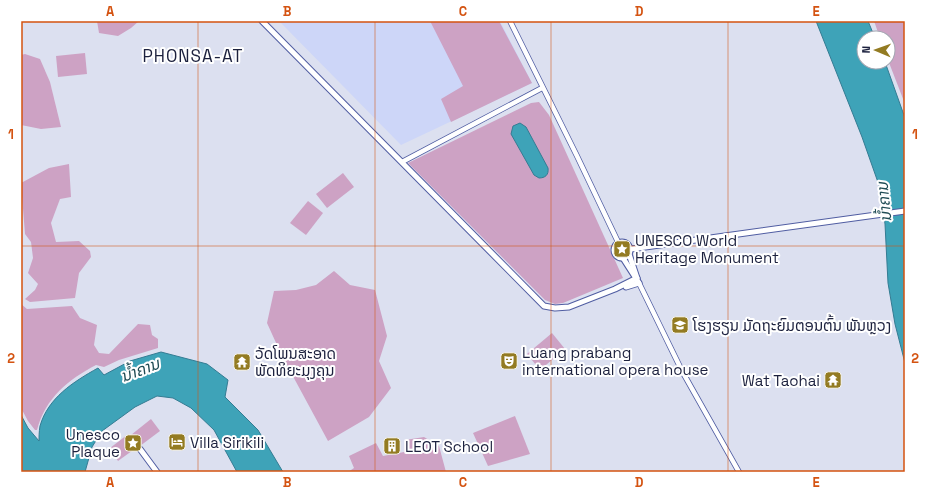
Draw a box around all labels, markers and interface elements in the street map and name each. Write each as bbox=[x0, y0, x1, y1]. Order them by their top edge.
text: A bbox=[106, 3, 115, 20]
text: B bbox=[283, 3, 292, 20]
text: C bbox=[459, 3, 467, 20]
text: D bbox=[635, 3, 644, 20]
text: E bbox=[812, 3, 820, 20]
north arrow bbox=[856, 30, 896, 70]
district label: PHONSA-AT bbox=[143, 45, 243, 67]
text: N bbox=[859, 46, 873, 54]
text: 1 bbox=[8, 126, 14, 143]
text: 1 bbox=[912, 126, 918, 143]
water label: ນ້ຳຄານ bbox=[869, 180, 897, 223]
place label: UNESCO World Heritage Monument bbox=[635, 231, 779, 267]
place icon: UNESCO World Heritage Monument bbox=[612, 239, 632, 259]
place label: ໂຮງຮຽນ ມັດຖະຍົມຕອນຕົ້ນ ພັນຫຼວງ bbox=[692, 314, 891, 336]
school or university icon: ໂຮງຮຽນ ມັດຖະຍົມຕອນຕົ້ນ ພັນຫຼວງ bbox=[670, 315, 690, 335]
place label: Luang prabang international opera house bbox=[522, 343, 709, 379]
place label: ວັດໂພນສະອາດ ພັດທິຍະມຸງຄຸນ bbox=[255, 344, 336, 381]
text: 2 bbox=[7, 350, 15, 367]
text: 2 bbox=[911, 350, 919, 367]
water label: ນ້ຳຄານ bbox=[117, 351, 163, 387]
theatre icon: Luang prabang international opera house bbox=[499, 351, 519, 371]
temple icon: ວັດໂພນສະອາດ ພັດທິຍະມຸງຄຸນ bbox=[232, 352, 252, 372]
temple icon: Wat Taohai bbox=[823, 370, 843, 390]
place label: Wat Taohai bbox=[742, 371, 820, 390]
place label: Unesco Plaque bbox=[66, 425, 120, 461]
hotel icon: Villa Sirikili bbox=[167, 432, 187, 452]
place icon: Unesco Plaque bbox=[123, 433, 143, 453]
place label: Villa Sirikili bbox=[190, 433, 264, 452]
building icon: LEOT School bbox=[382, 436, 402, 456]
place label: LEOT School bbox=[405, 437, 493, 456]
text: A bbox=[106, 474, 115, 491]
text: B bbox=[283, 474, 292, 491]
text: C bbox=[459, 474, 467, 491]
text: D bbox=[635, 474, 644, 491]
text: E bbox=[812, 474, 820, 491]

